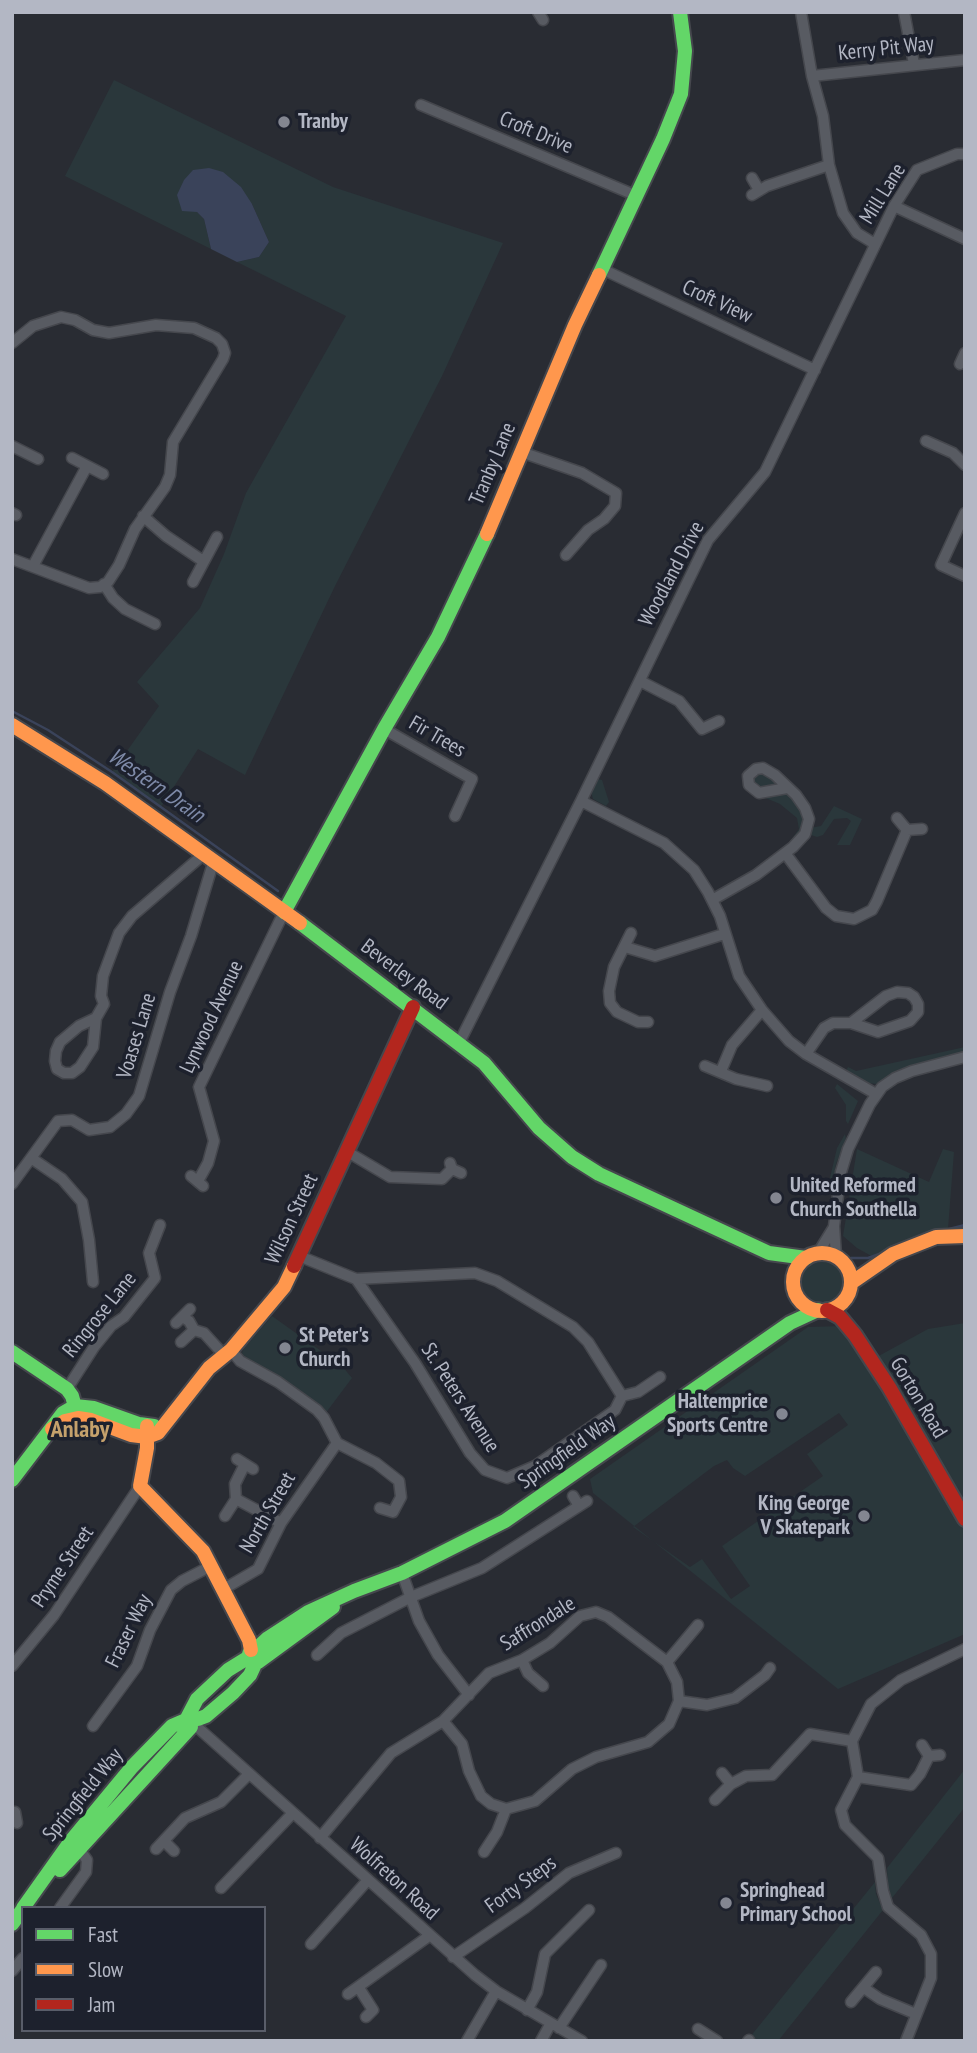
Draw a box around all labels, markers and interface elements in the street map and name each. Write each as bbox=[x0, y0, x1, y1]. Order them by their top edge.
street label: Kerry Pit Way bbox=[837, 31, 935, 67]
street label: Croft Drive bbox=[495, 106, 577, 160]
place label: Tranby bbox=[298, 109, 348, 135]
marker: Tranby bbox=[276, 114, 292, 130]
street label: Mill Lane bbox=[855, 159, 911, 229]
street label: Croft View bbox=[678, 275, 756, 329]
street label: Tranby Lane bbox=[464, 419, 522, 509]
street label: Woodland Drive bbox=[634, 517, 710, 631]
street label: Fir Trees bbox=[404, 711, 470, 763]
water label: Western Drain bbox=[102, 743, 210, 829]
street label: Beverley Road bbox=[356, 934, 452, 1016]
street label: Lynwood Avenue bbox=[175, 957, 249, 1077]
street label: Voases Lane bbox=[112, 990, 162, 1082]
street label: Wilson Street bbox=[260, 1170, 324, 1268]
place label: United Reformed Church Southella bbox=[790, 1173, 917, 1223]
marker: United Reformed Church Southella bbox=[768, 1190, 784, 1206]
street label: Ringrose Lane bbox=[58, 1267, 142, 1363]
place label: St Peter's Church bbox=[299, 1323, 369, 1373]
street label: St. Peters Avenue bbox=[415, 1339, 505, 1457]
marker: St Peter's Church bbox=[277, 1340, 293, 1356]
street label: Gorton Road bbox=[884, 1353, 952, 1443]
place label: Haltemprice Sports Centre bbox=[667, 1389, 768, 1439]
marker: Haltemprice Sports Centre bbox=[774, 1406, 790, 1422]
street label: Springfield Way bbox=[514, 1409, 620, 1495]
district label: Anlaby bbox=[51, 1416, 109, 1444]
street label: North Street bbox=[235, 1468, 301, 1558]
place label: King George V Skatepark bbox=[758, 1491, 850, 1541]
marker: King George V Skatepark bbox=[856, 1508, 872, 1524]
street label: Pryme Street bbox=[27, 1521, 99, 1613]
street label: Fraser Way bbox=[100, 1590, 158, 1672]
street label: Saffrondale bbox=[496, 1591, 580, 1657]
street label: Springfield Way bbox=[38, 1743, 128, 1847]
street label: Wolfreton Road bbox=[344, 1832, 444, 1926]
street label: Forty Steps bbox=[481, 1851, 561, 1919]
place label: Springhead Primary School bbox=[740, 1878, 852, 1928]
marker: Springhead Primary School bbox=[718, 1895, 734, 1911]
legend bbox=[21, 1906, 266, 2032]
text: Fast bbox=[88, 1921, 118, 1948]
text: Slow bbox=[88, 1956, 123, 1983]
text: Jam bbox=[88, 1991, 115, 2018]

